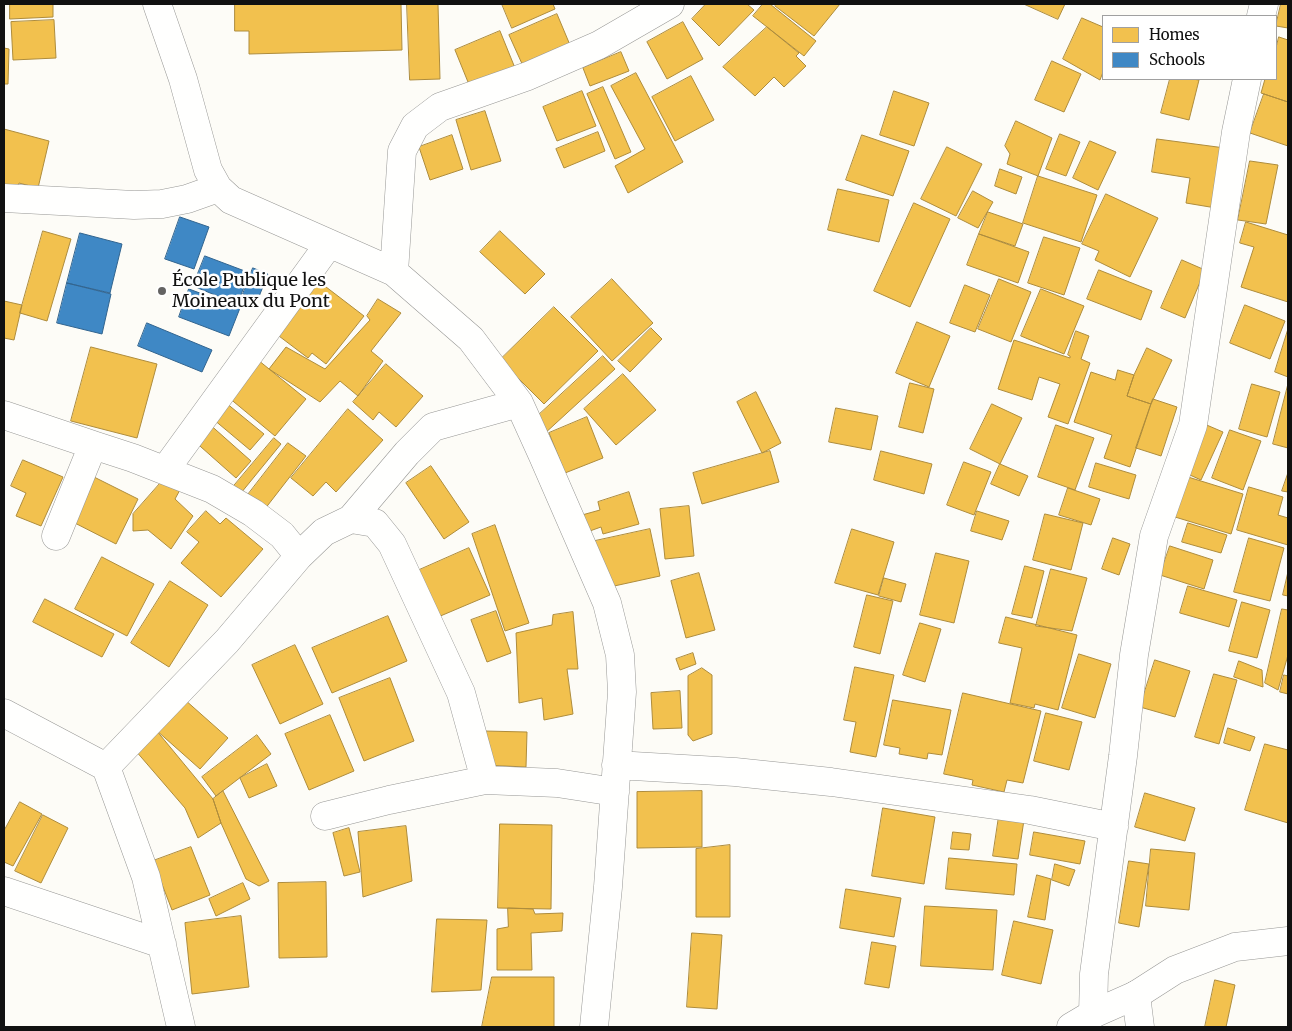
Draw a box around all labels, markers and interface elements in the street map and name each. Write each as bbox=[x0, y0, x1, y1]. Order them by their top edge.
legend bbox=[1102, 15, 1277, 80]
text: Homes bbox=[1149, 25, 1200, 44]
text: Schools bbox=[1149, 50, 1205, 69]
place label: École Publique les Moineaux du Pont bbox=[172, 270, 330, 312]
marker: École Publique les Moineaux du Pont bbox=[156, 285, 168, 297]

